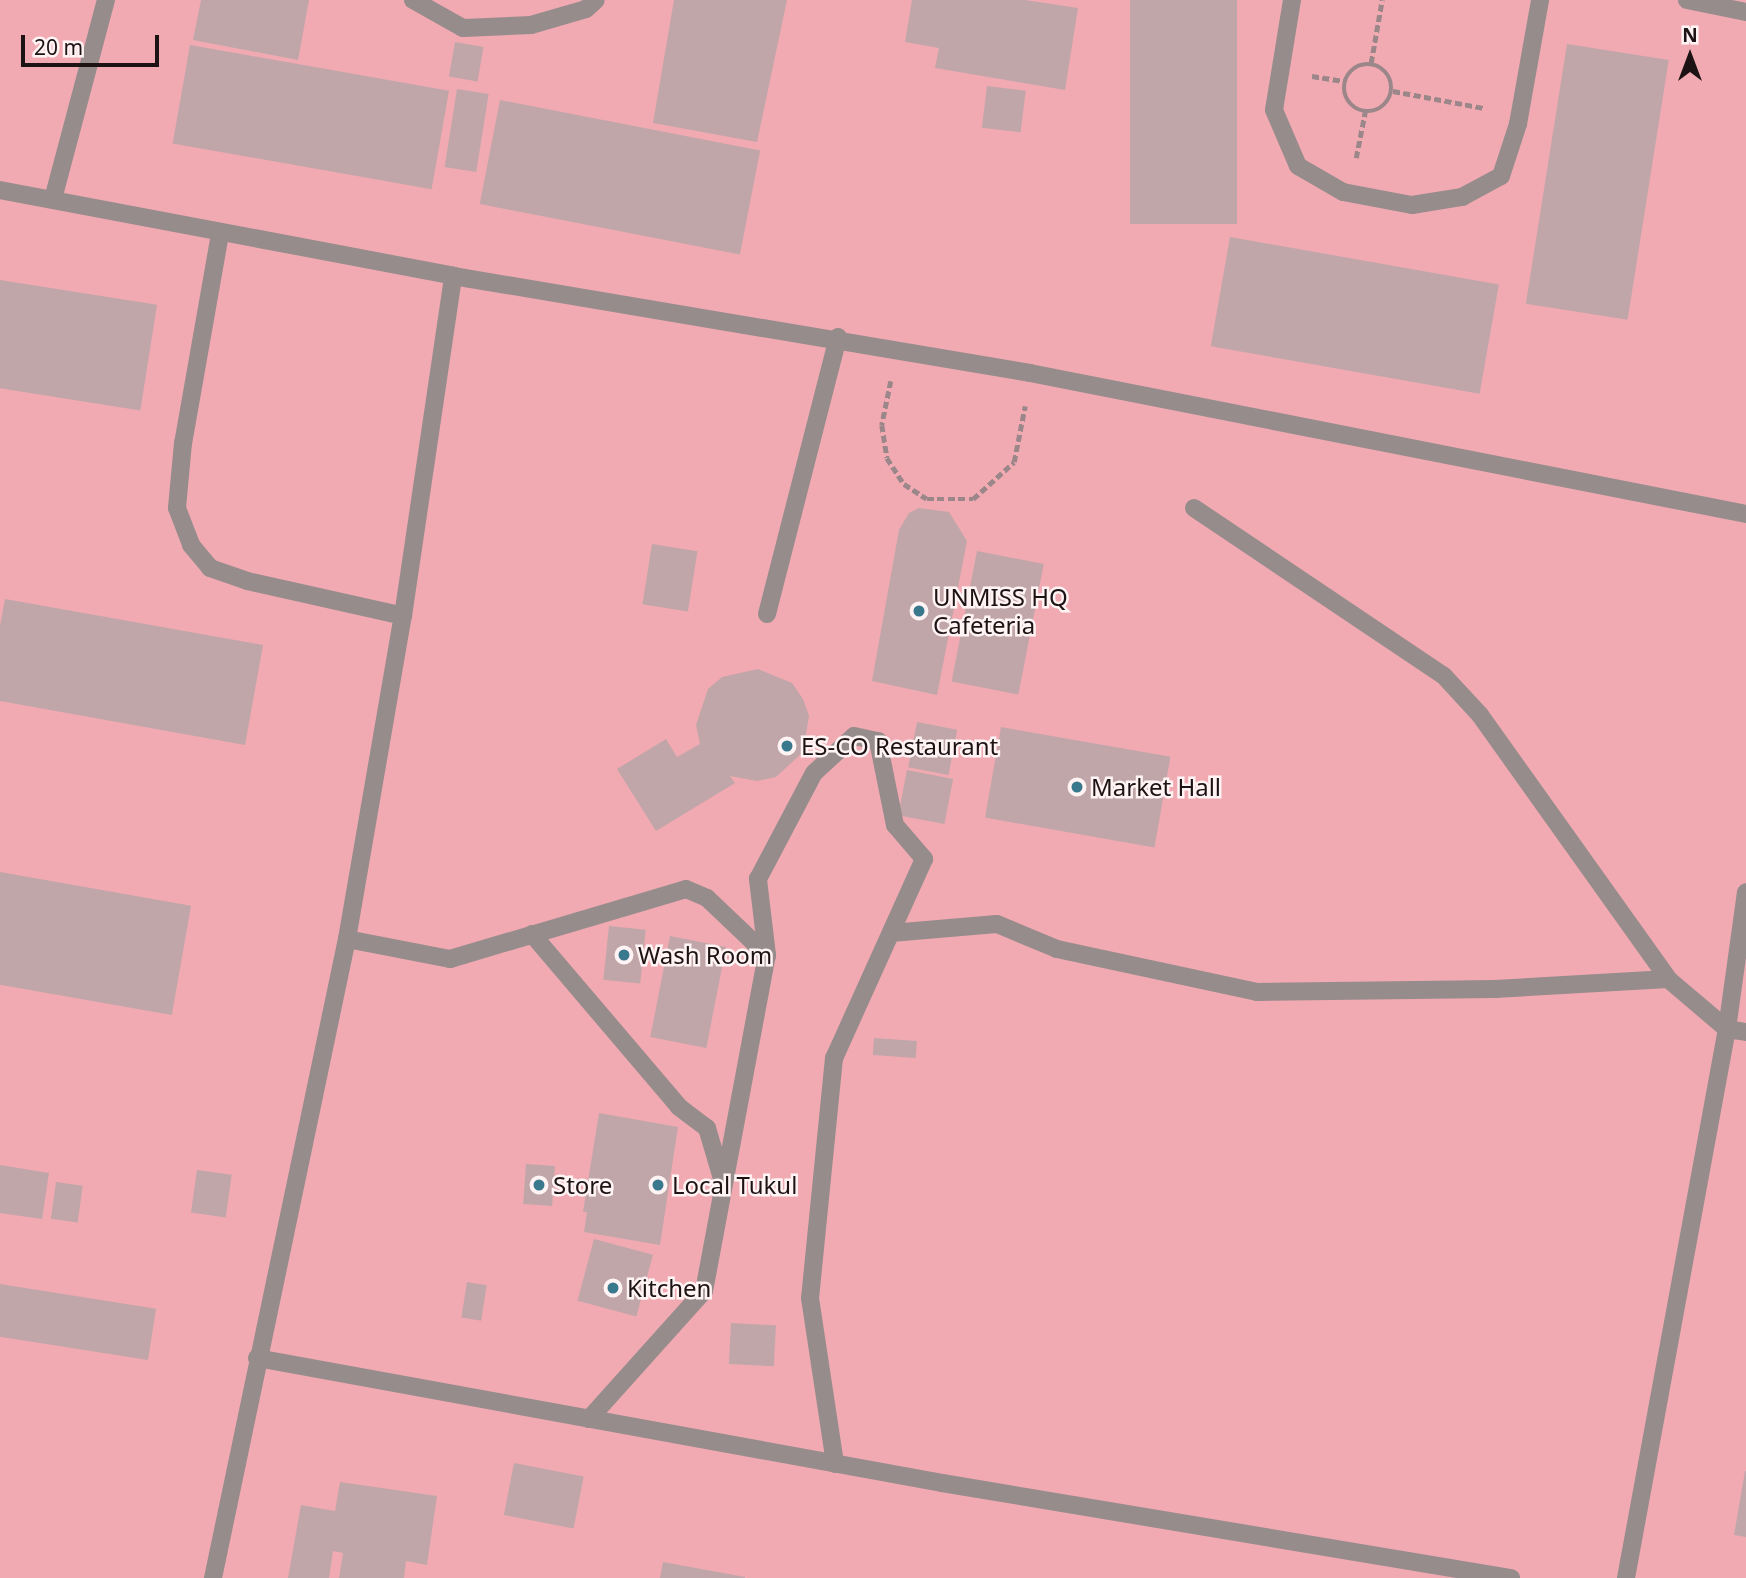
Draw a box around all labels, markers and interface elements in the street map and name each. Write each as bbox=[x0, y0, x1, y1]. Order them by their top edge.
scale bar bbox=[24, 21, 163, 65]
north arrow bbox=[1655, 21, 1725, 91]
text: N bbox=[1682, 22, 1698, 48]
text: 20 m bbox=[34, 33, 83, 61]
place label: UNMISS HQ Cafeteria bbox=[933, 583, 1068, 639]
marker: UNMISS HQ Cafeteria bbox=[911, 603, 927, 619]
place label: ES-CO Restaurant bbox=[801, 732, 998, 760]
marker: ES-CO Restaurant bbox=[779, 738, 795, 754]
place label: Market Hall bbox=[1091, 773, 1221, 801]
marker: Market Hall bbox=[1069, 779, 1085, 795]
place label: Wash Room bbox=[638, 941, 772, 969]
marker: Wash Room bbox=[616, 947, 632, 963]
place label: Store bbox=[553, 1171, 612, 1199]
place label: Local Tukul bbox=[672, 1171, 797, 1199]
marker: Store bbox=[531, 1177, 547, 1193]
marker: Local Tukul bbox=[650, 1177, 666, 1193]
place label: Kitchen bbox=[627, 1274, 711, 1302]
marker: Kitchen bbox=[605, 1280, 621, 1296]

